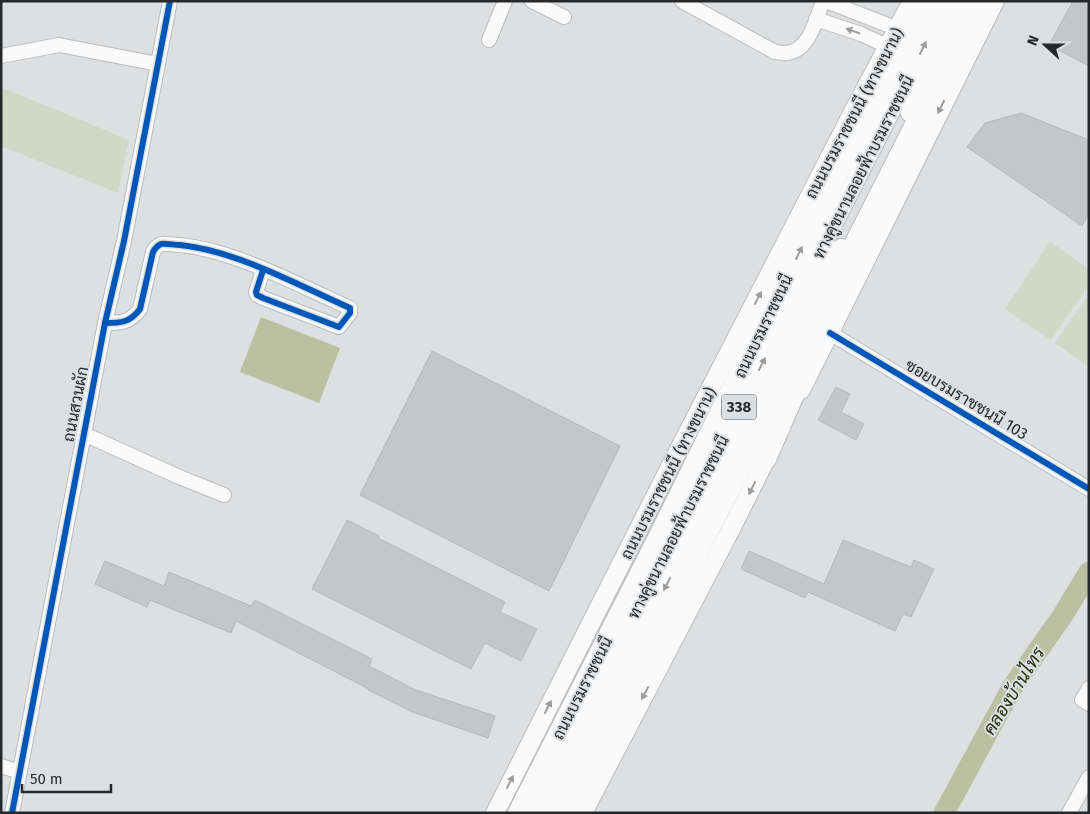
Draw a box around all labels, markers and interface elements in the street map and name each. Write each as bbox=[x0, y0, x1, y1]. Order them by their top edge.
north arrow bbox=[1020, 20, 1070, 70]
street label: ถนนบรมราชชนนี (ทางขนาน) bbox=[800, 24, 908, 202]
one-way arrow bbox=[845, 27, 860, 35]
text: N bbox=[1024, 33, 1043, 48]
one-way arrow bbox=[919, 41, 927, 55]
street label: ทางคู่ขนานลอยฟ้าบรมราชชนนี bbox=[807, 72, 920, 263]
one-way arrow bbox=[937, 100, 945, 114]
one-way arrow bbox=[795, 246, 803, 260]
street label: ถนนบรมราชชนนี bbox=[728, 270, 797, 381]
one-way arrow bbox=[754, 291, 762, 305]
street label: ซอยบรมราชชนนี 103 bbox=[902, 354, 1032, 443]
one-way arrow bbox=[758, 357, 766, 371]
street label: ถนนสวนผัก bbox=[58, 365, 92, 443]
street label: ถนนบรมราชชนนี (ทางขนาน) bbox=[615, 383, 720, 562]
road number: 338 bbox=[722, 394, 756, 420]
street label: ทางคู่ขนานลอยฟ้าบรมราชชนนี bbox=[622, 432, 735, 623]
one-way arrow bbox=[748, 481, 756, 495]
one-way arrow bbox=[663, 577, 671, 591]
street label: ถนนบรมราชชนนี bbox=[547, 633, 617, 743]
water label: คลองบ้านไทร bbox=[977, 641, 1050, 739]
one-way arrow bbox=[641, 685, 649, 700]
one-way arrow bbox=[544, 700, 552, 715]
scale bar bbox=[22, 762, 111, 794]
text: 50 m bbox=[30, 770, 63, 788]
one-way arrow bbox=[506, 775, 514, 789]

